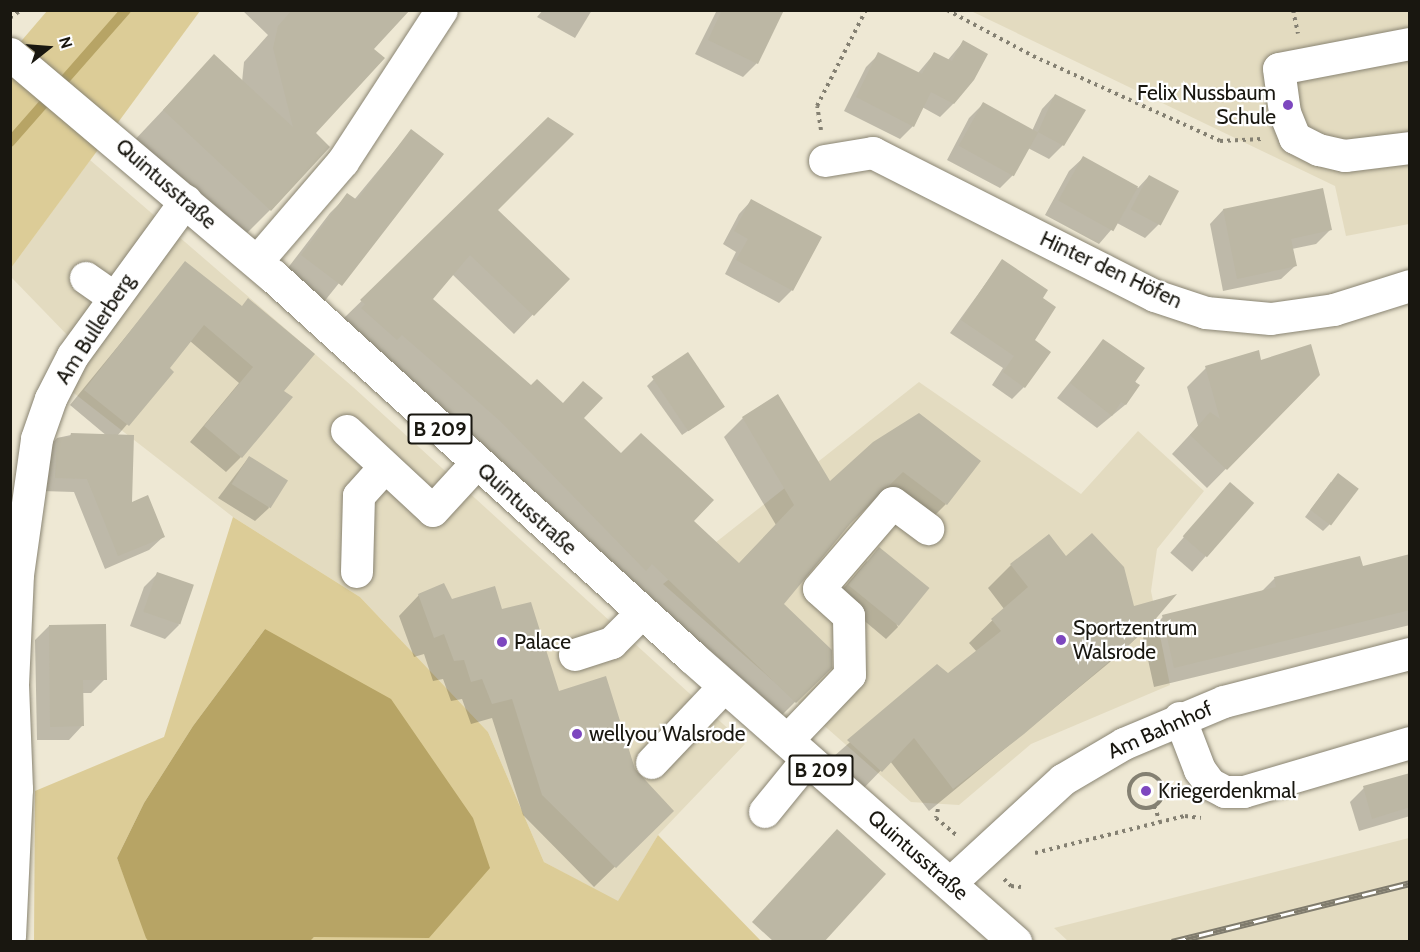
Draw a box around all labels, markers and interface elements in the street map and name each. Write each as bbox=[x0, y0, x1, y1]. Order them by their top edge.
north arrow bbox=[18, 18, 78, 78]
text: N bbox=[55, 34, 76, 51]
place label: Felix Nussbaum Schule bbox=[1137, 80, 1276, 130]
marker: Felix Nussbaum Schule bbox=[1281, 98, 1295, 112]
street label: Quintusstraße bbox=[111, 133, 221, 235]
street label: Hinter den Höfen bbox=[1036, 226, 1186, 314]
street label: Am Bullerberg bbox=[50, 269, 140, 389]
road number: B 209 bbox=[407, 412, 473, 446]
street label: Quintusstraße bbox=[472, 458, 582, 560]
place label: Sportzentrum Walsrode bbox=[1073, 615, 1197, 665]
place label: Palace bbox=[514, 629, 571, 655]
marker: Sportzentrum Walsrode bbox=[1054, 633, 1068, 647]
marker: Palace bbox=[495, 635, 509, 649]
street label: Am Bahnhof bbox=[1104, 696, 1216, 764]
place label: wellyou Walsrode bbox=[589, 721, 745, 747]
marker: wellyou Walsrode bbox=[570, 727, 584, 741]
road number: B 209 bbox=[788, 753, 854, 787]
place label: Kriegerdenkmal bbox=[1158, 778, 1296, 804]
marker: Kriegerdenkmal bbox=[1139, 784, 1153, 798]
street label: Quintusstraße bbox=[863, 804, 973, 906]

